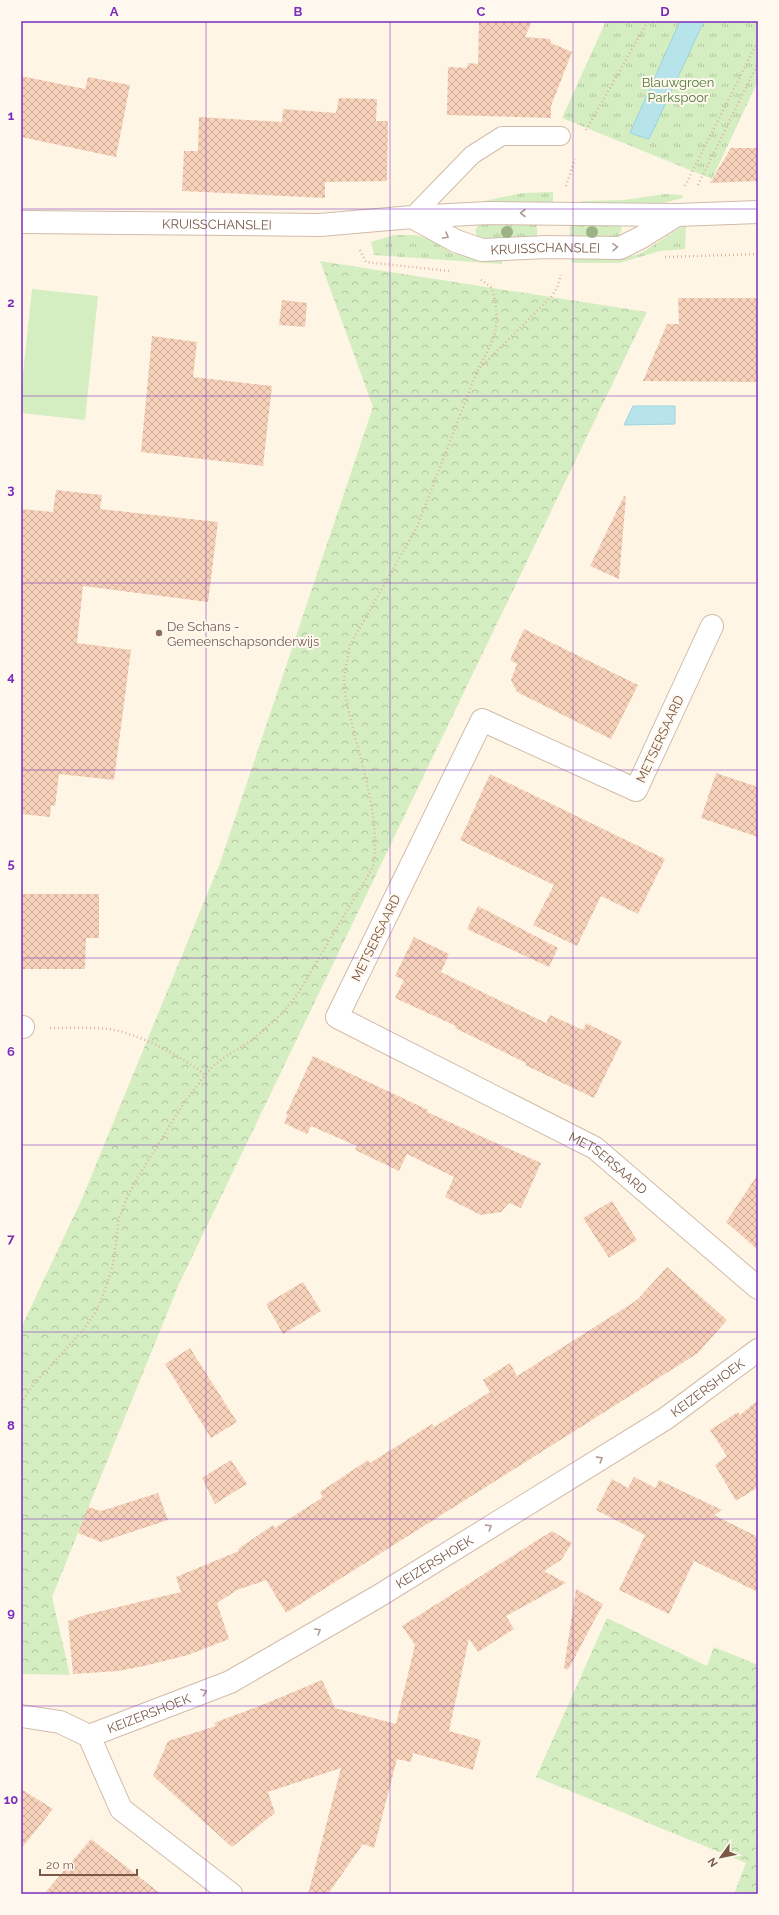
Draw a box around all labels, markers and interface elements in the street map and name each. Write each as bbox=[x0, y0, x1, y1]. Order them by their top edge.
text: A bbox=[110, 4, 119, 19]
text: B bbox=[294, 4, 303, 19]
text: C bbox=[477, 4, 486, 19]
text: D bbox=[660, 4, 670, 19]
park label: Blauwgroen Parkspoor bbox=[642, 75, 714, 105]
text: 1 bbox=[8, 108, 15, 123]
one-way arrow bbox=[520, 209, 526, 217]
street label: KRUISSCHANSLEI bbox=[162, 216, 272, 232]
one-way arrow bbox=[442, 231, 449, 238]
street label: KRUISSCHANSLEI bbox=[490, 239, 600, 257]
one-way arrow bbox=[612, 243, 618, 252]
text: 2 bbox=[7, 295, 15, 310]
text: 3 bbox=[7, 482, 15, 497]
place label: De Schans - Gemeenschapsonderwijs bbox=[167, 619, 319, 649]
marker: De Schans - Gemeenschapsonderwijs bbox=[154, 628, 164, 638]
text: 4 bbox=[7, 669, 15, 684]
street label: METSERSAARD bbox=[633, 693, 687, 785]
text: 5 bbox=[7, 856, 15, 871]
street label: METSERSAARD bbox=[349, 892, 403, 984]
text: 6 bbox=[7, 1044, 15, 1059]
street label: METSERSAARD bbox=[567, 1129, 650, 1197]
text: 7 bbox=[7, 1231, 15, 1246]
street label: KEIZERSHOEK bbox=[668, 1355, 747, 1420]
text: 8 bbox=[7, 1418, 15, 1433]
one-way arrow bbox=[596, 1456, 603, 1464]
one-way arrow bbox=[485, 1525, 492, 1532]
street label: KEIZERSHOEK bbox=[393, 1532, 476, 1591]
text: 9 bbox=[7, 1605, 15, 1620]
one-way arrow bbox=[314, 1629, 321, 1636]
one-way arrow bbox=[200, 1688, 207, 1696]
street label: KEIZERSHOEK bbox=[105, 1690, 193, 1736]
text: 10 bbox=[4, 1792, 18, 1807]
north arrow bbox=[701, 1837, 741, 1877]
scale bar bbox=[40, 1851, 137, 1877]
text: N bbox=[705, 1855, 721, 1869]
text: 20 m bbox=[46, 1858, 74, 1872]

